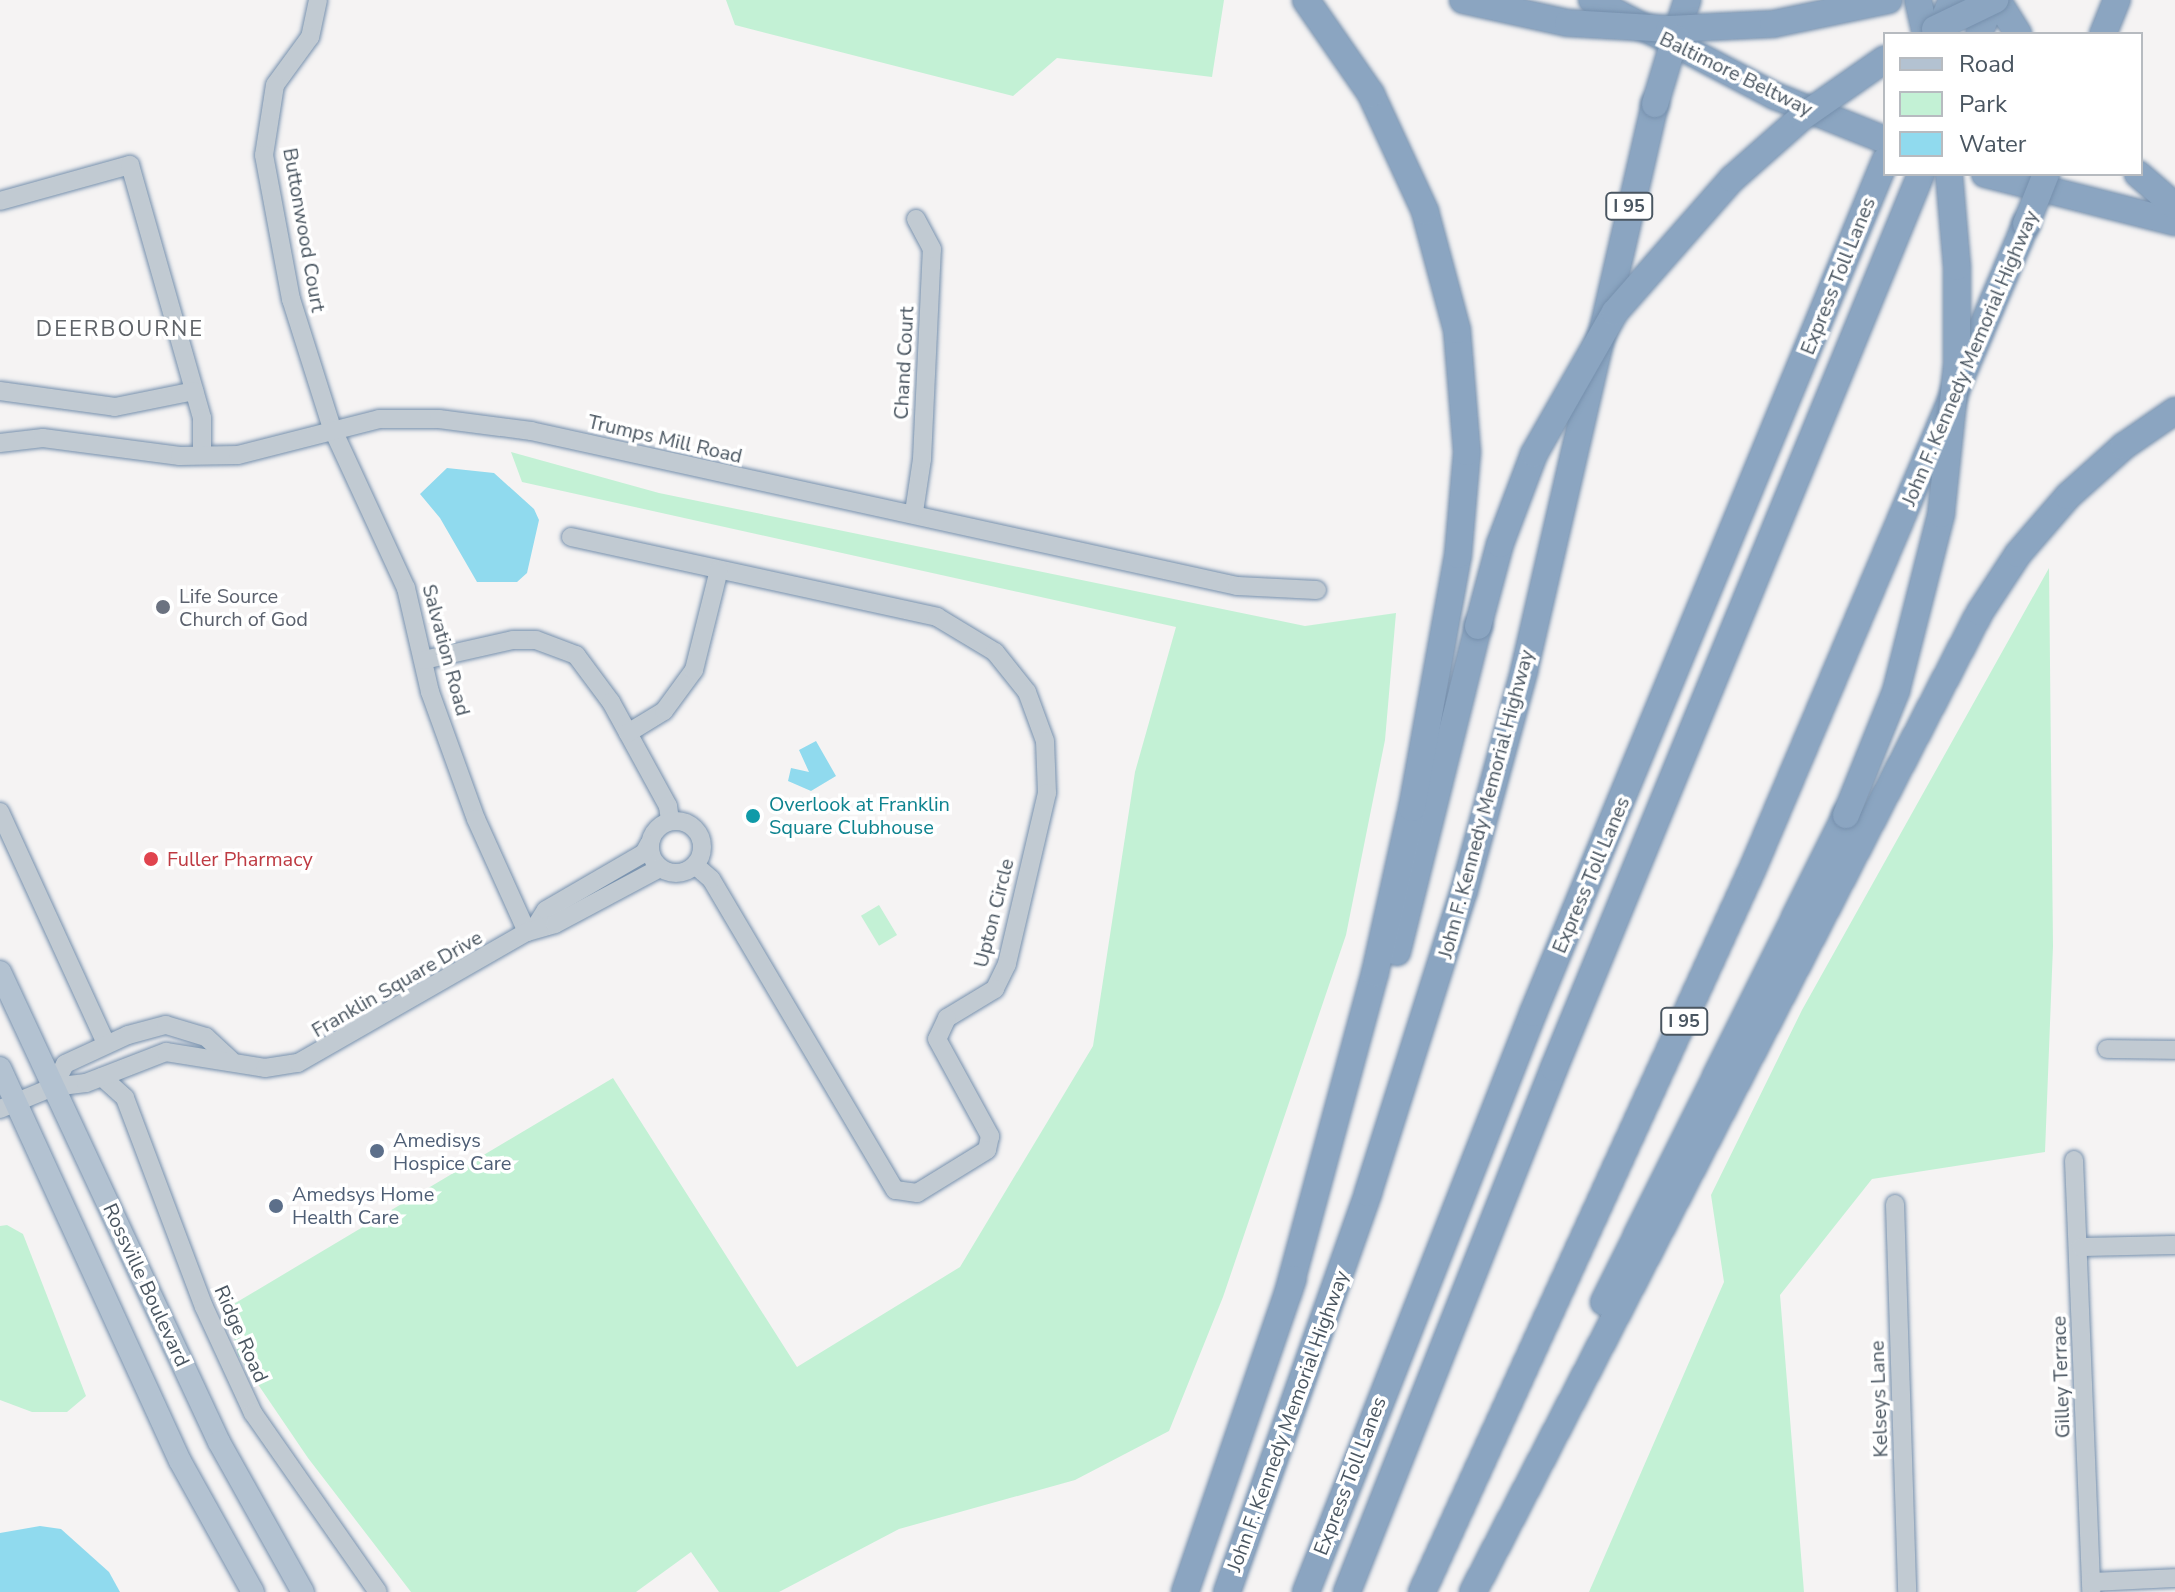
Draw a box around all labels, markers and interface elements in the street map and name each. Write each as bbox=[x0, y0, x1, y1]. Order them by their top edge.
street label: Baltimore Beltway bbox=[1656, 27, 1816, 121]
legend bbox=[1883, 32, 2143, 176]
text: Road bbox=[1959, 48, 2015, 80]
text: Park bbox=[1959, 88, 2007, 120]
text: Water bbox=[1959, 128, 2026, 160]
street label: Buttonwood Court bbox=[278, 146, 330, 314]
road number: I 95 bbox=[1605, 192, 1653, 220]
street label: Express Toll Lanes bbox=[1795, 194, 1881, 358]
street label: John F. Kennedy Memorial Highway bbox=[1897, 207, 2043, 509]
street label: Chand Court bbox=[889, 306, 919, 420]
district label: DEERBOURNE bbox=[36, 317, 204, 343]
street label: Trumps Mill Road bbox=[585, 410, 745, 468]
street label: Salvation Road bbox=[417, 582, 475, 718]
place label: Life Source Church of God bbox=[179, 584, 308, 631]
marker: Life Source Church of God bbox=[154, 598, 172, 616]
street label: John F. Kennedy Memorial Highway bbox=[1433, 647, 1539, 961]
place label: Overlook at Franklin Square Clubhouse bbox=[769, 792, 950, 839]
street label: Express Toll Lanes bbox=[1547, 793, 1635, 957]
marker: Overlook at Franklin Square Clubhouse bbox=[744, 807, 762, 825]
place label: Fuller Pharmacy bbox=[167, 847, 313, 871]
marker: Fuller Pharmacy bbox=[142, 850, 160, 868]
street label: Upton Circle bbox=[969, 856, 1019, 970]
street label: Franklin Square Drive bbox=[307, 925, 487, 1043]
road number: I 95 bbox=[1660, 1007, 1708, 1035]
place label: Amedisys Hospice Care bbox=[393, 1128, 512, 1175]
marker: Amedisys Hospice Care bbox=[368, 1142, 386, 1160]
place label: Amedsys Home Health Care bbox=[292, 1182, 434, 1229]
marker: Amedsys Home Health Care bbox=[267, 1197, 285, 1215]
street label: Rossville Boulevard bbox=[98, 1200, 194, 1370]
street label: John F. Kennedy Memorial Highway bbox=[1222, 1267, 1354, 1575]
street label: Ridge Road bbox=[209, 1282, 273, 1386]
street label: Gilley Terrace bbox=[2047, 1315, 2075, 1439]
street label: Kelseys Lane bbox=[1865, 1340, 1893, 1458]
street label: Express Toll Lanes bbox=[1309, 1393, 1391, 1559]

